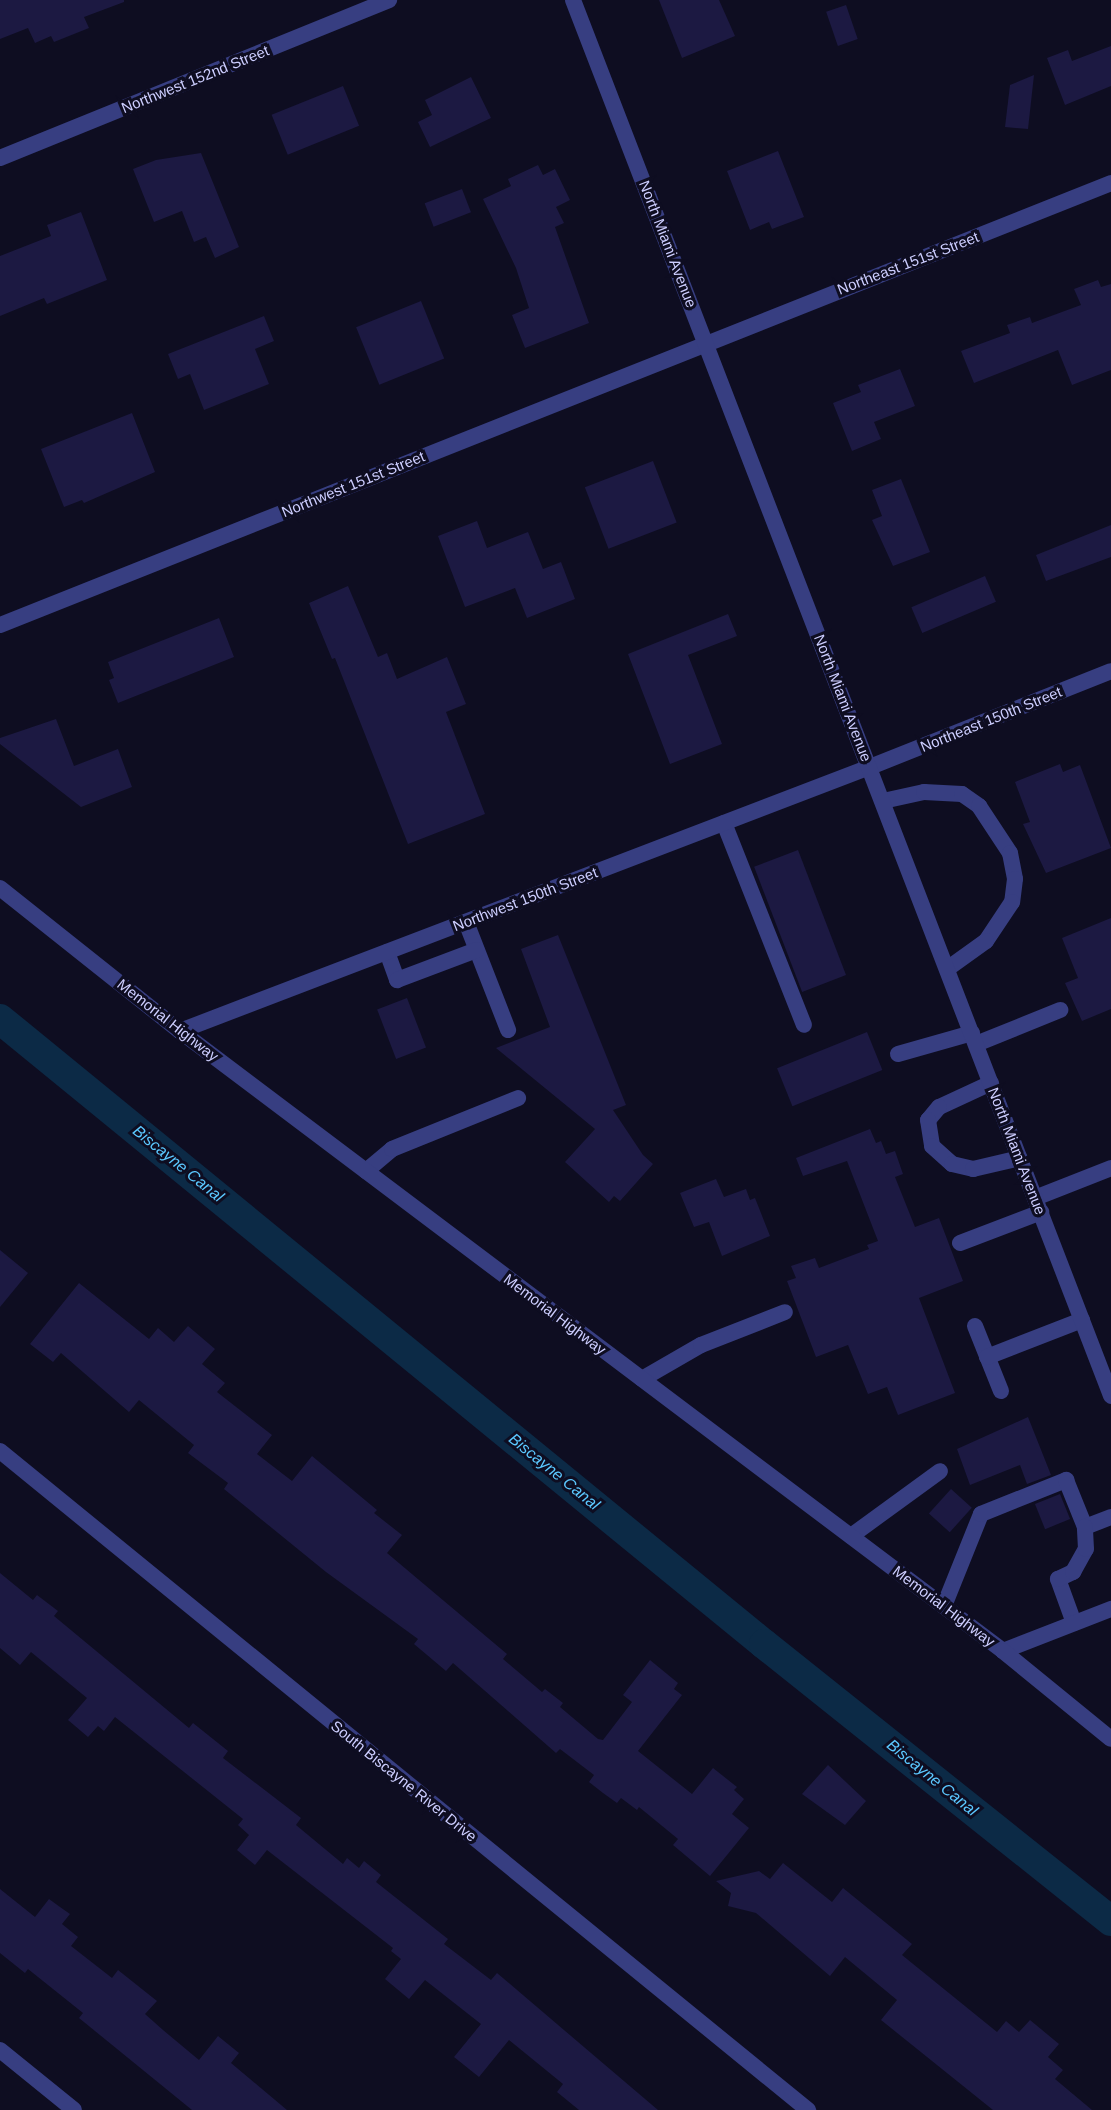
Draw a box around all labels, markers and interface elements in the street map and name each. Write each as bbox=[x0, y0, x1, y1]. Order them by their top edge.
street label: Northwest 152nd Street bbox=[119, 41, 271, 117]
street label: North Miami Avenue bbox=[635, 177, 701, 311]
street label: Northeast 151st Street bbox=[835, 228, 981, 298]
street label: Northwest 151st Street bbox=[279, 447, 427, 521]
street label: North Miami Avenue bbox=[810, 631, 876, 765]
street label: Northeast 150th Street bbox=[918, 682, 1064, 756]
street label: Northwest 150th Street bbox=[450, 863, 600, 935]
street label: Memorial Highway bbox=[114, 975, 222, 1065]
street label: North Miami Avenue bbox=[984, 1084, 1050, 1218]
water label: Biscayne Canal bbox=[129, 1122, 227, 1206]
street label: Memorial Highway bbox=[500, 1270, 610, 1358]
water label: Biscayne Canal bbox=[505, 1430, 603, 1514]
street label: Memorial Highway bbox=[889, 1562, 999, 1650]
street label: South Biscayne River Drive bbox=[327, 1717, 481, 1845]
water label: Biscayne Canal bbox=[883, 1736, 981, 1820]

